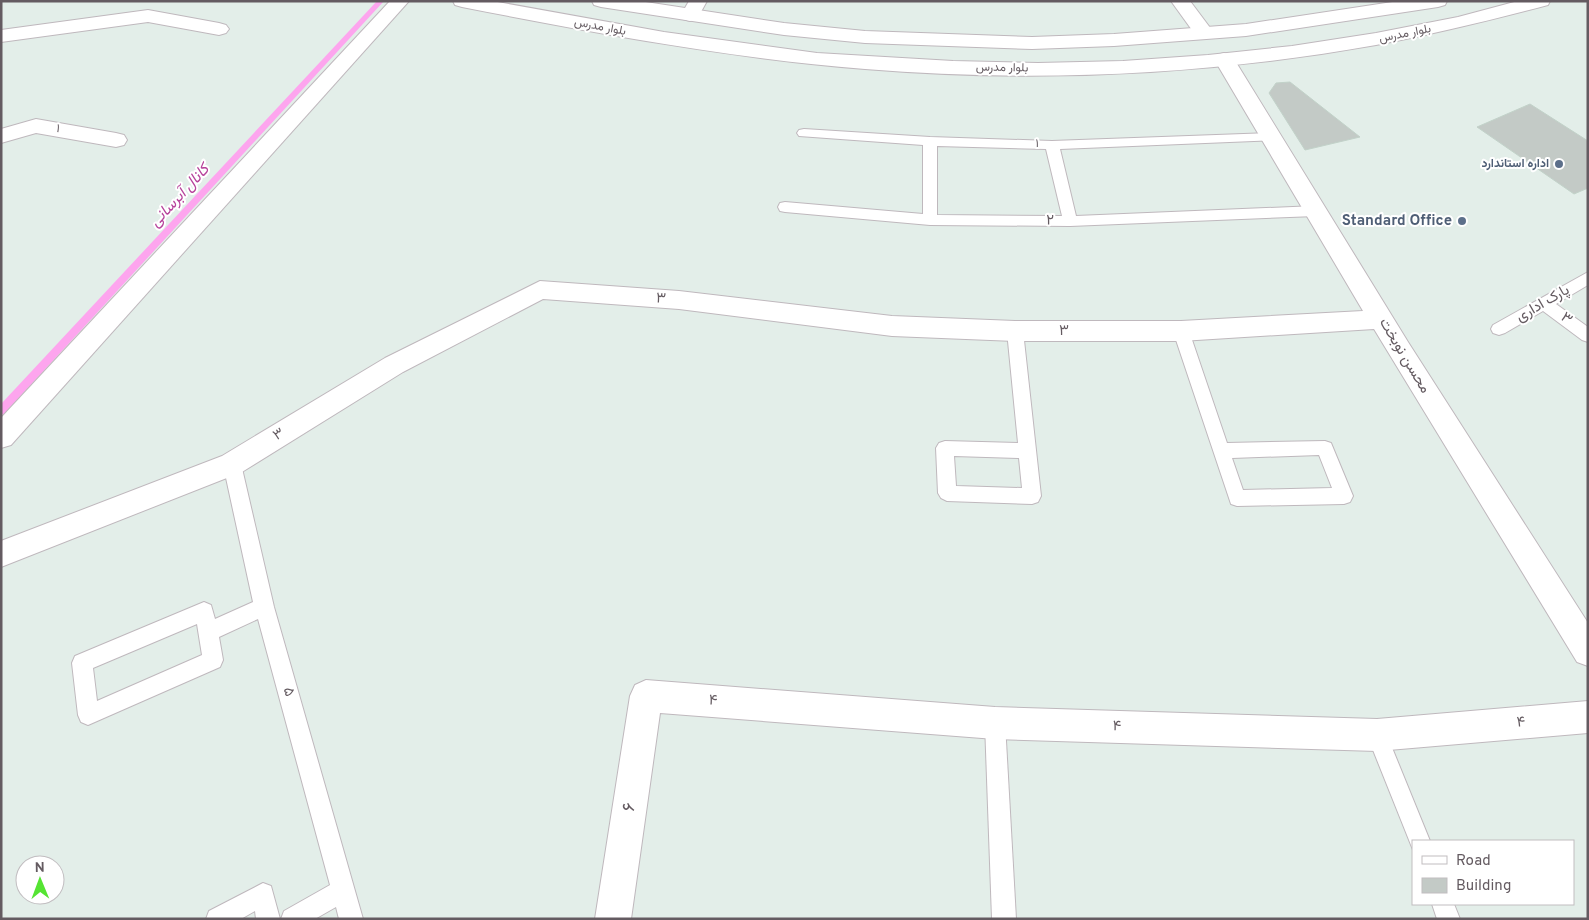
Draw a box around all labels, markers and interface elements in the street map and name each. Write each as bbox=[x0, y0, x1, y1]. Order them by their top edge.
street label: بلوار مدرس bbox=[573, 14, 627, 40]
street label: بلوار مدرس bbox=[1378, 21, 1432, 47]
street label: بلوار مدرس bbox=[976, 60, 1028, 76]
street label: ۱ bbox=[55, 121, 61, 137]
street label: ۱ bbox=[1035, 136, 1039, 152]
place label: اداره استاندارد bbox=[1481, 156, 1549, 172]
water label: کانال آبرسانی bbox=[146, 158, 216, 232]
marker: اداره استاندارد bbox=[1553, 158, 1565, 170]
street label: ۲ bbox=[1046, 211, 1054, 231]
place label: Standard Office bbox=[1342, 212, 1452, 231]
marker: Standard Office bbox=[1456, 215, 1468, 227]
street label: پارک اداری bbox=[1513, 281, 1573, 327]
street label: ۳ bbox=[655, 289, 667, 309]
street label: ۳ bbox=[1556, 308, 1576, 330]
street label: محسن نوبخت bbox=[1374, 315, 1434, 397]
street label: ۳ bbox=[1059, 322, 1069, 341]
street label: ۳ bbox=[270, 424, 288, 446]
street label: ۵ bbox=[278, 685, 298, 699]
street label: ۴ bbox=[708, 691, 718, 711]
street label: ۴ bbox=[1516, 713, 1527, 733]
street label: ۴ bbox=[1112, 717, 1122, 737]
street label: ۶ bbox=[618, 801, 642, 813]
legend bbox=[1412, 840, 1574, 905]
text: Road bbox=[1456, 852, 1491, 871]
north arrow bbox=[15, 855, 65, 905]
text: N bbox=[35, 860, 45, 877]
text: Building bbox=[1456, 877, 1511, 896]

